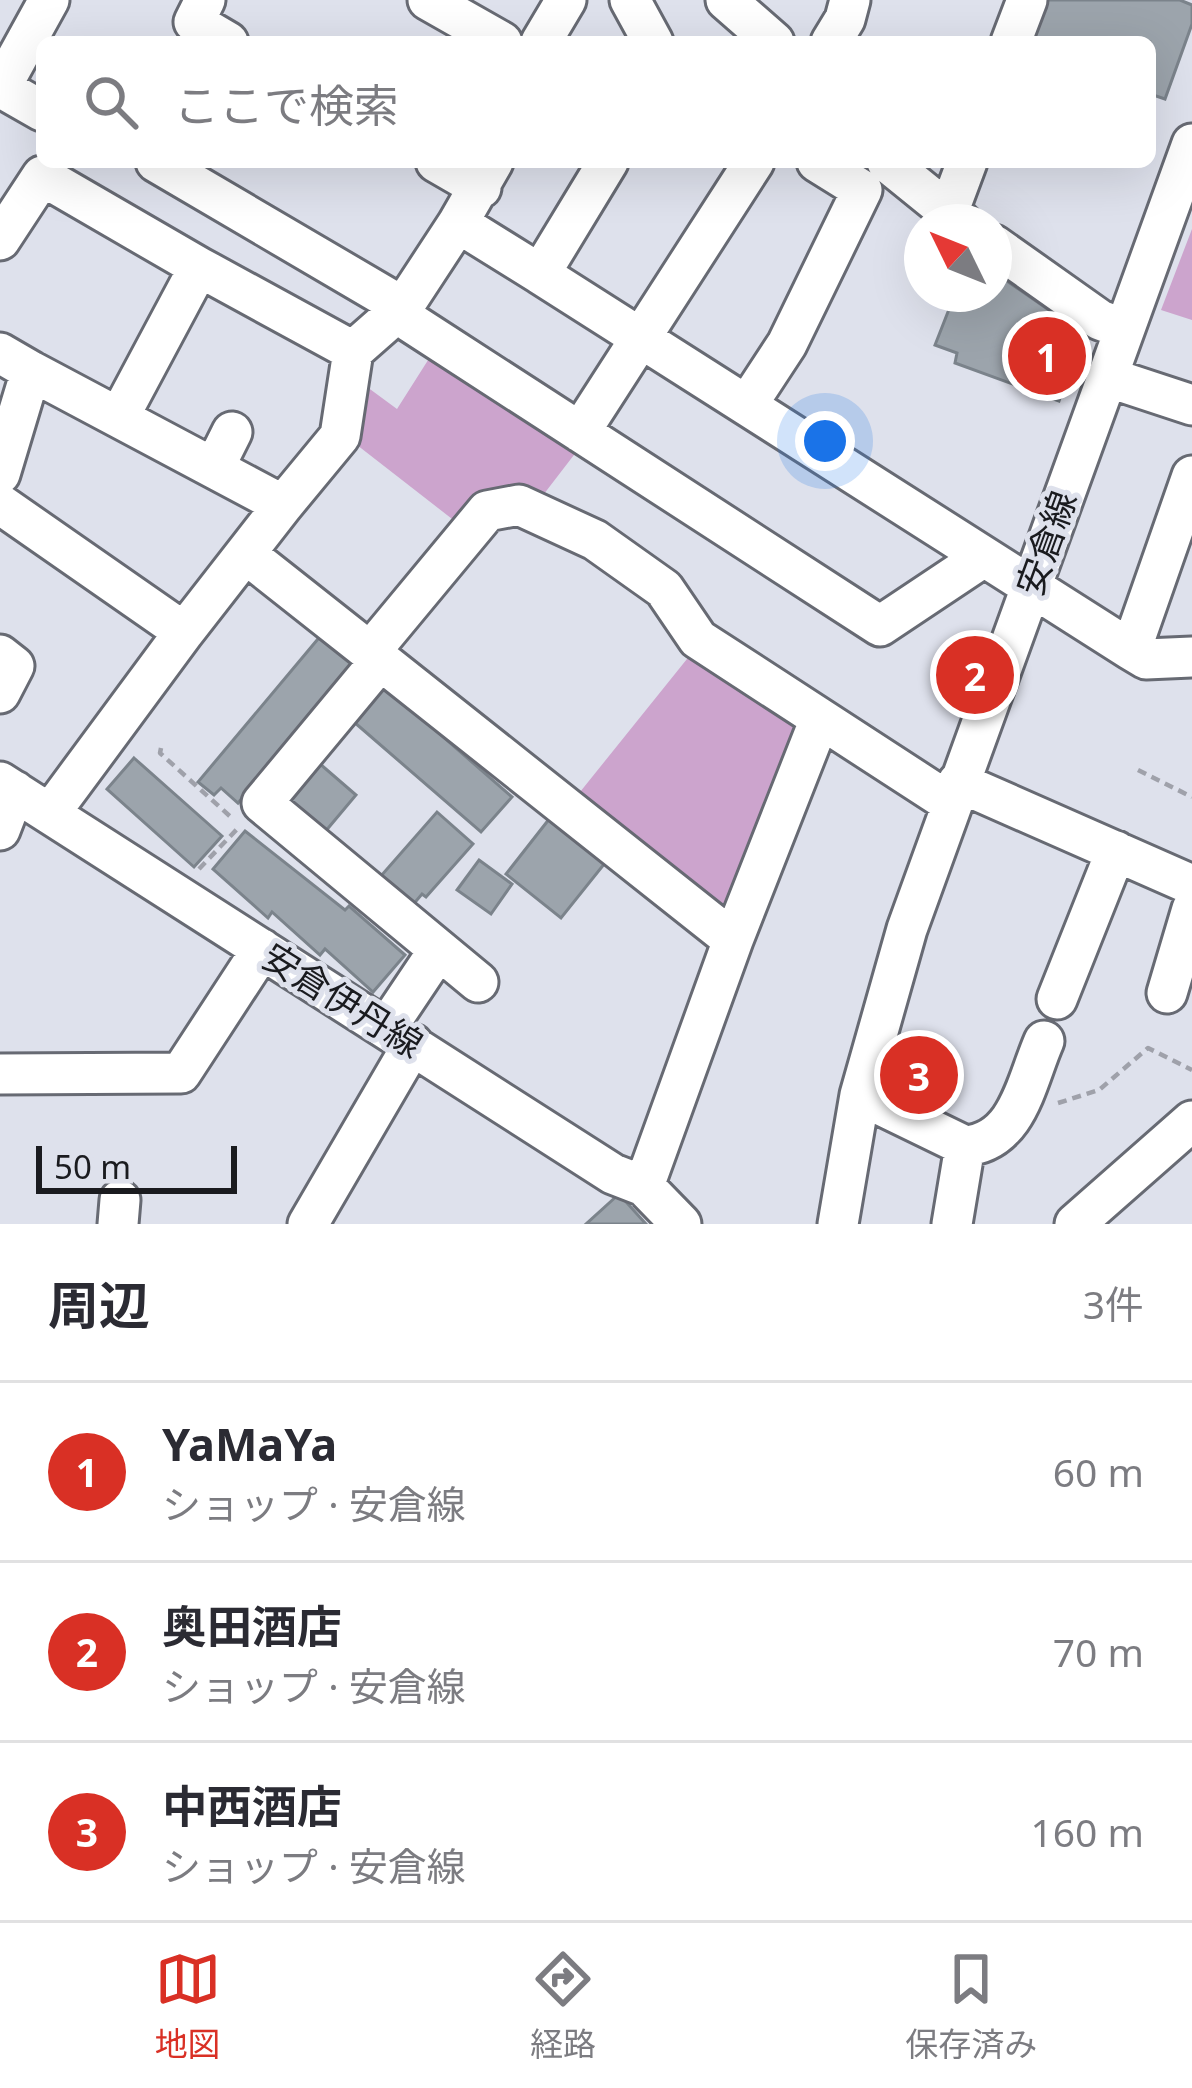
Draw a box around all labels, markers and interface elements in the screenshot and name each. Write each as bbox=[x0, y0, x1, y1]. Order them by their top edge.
search box bbox=[36, 36, 1156, 168]
icon: search bbox=[78, 69, 144, 135]
text: ここで検索 bbox=[174, 74, 399, 135]
north arrow bbox=[904, 204, 1012, 312]
pin: 1 bbox=[1008, 311, 1086, 401]
your location bbox=[795, 411, 855, 471]
street label: 安倉線 bbox=[1005, 484, 1087, 602]
pin: 2 bbox=[936, 630, 1014, 720]
street label: 安倉伊丹線 bbox=[254, 932, 432, 1068]
pin: 3 bbox=[880, 1030, 958, 1120]
scale bar bbox=[36, 1140, 237, 1193]
text: 50 m bbox=[54, 1144, 131, 1189]
text: 周辺 bbox=[48, 1269, 150, 1339]
text: 3件 bbox=[1083, 1277, 1144, 1330]
text: YaMaYa bbox=[162, 1413, 337, 1474]
text: 1 bbox=[76, 1445, 98, 1498]
text: 60 m bbox=[1053, 1445, 1144, 1498]
text: ショップ · 安倉線 bbox=[162, 1477, 466, 1530]
text: 奥田酒店 bbox=[162, 1595, 342, 1656]
text: 2 bbox=[76, 1625, 98, 1678]
text: 70 m bbox=[1053, 1625, 1144, 1678]
text: ショップ · 安倉線 bbox=[162, 1659, 466, 1712]
text: 中西酒店 bbox=[162, 1775, 342, 1836]
text: 3 bbox=[76, 1805, 98, 1858]
text: 160 m bbox=[1030, 1805, 1144, 1858]
text: ショップ · 安倉線 bbox=[162, 1839, 466, 1892]
tab: 地図 bbox=[155, 1946, 221, 2066]
tab: 経路 bbox=[530, 1946, 596, 2066]
tab: 保存済み bbox=[905, 1946, 1037, 2066]

